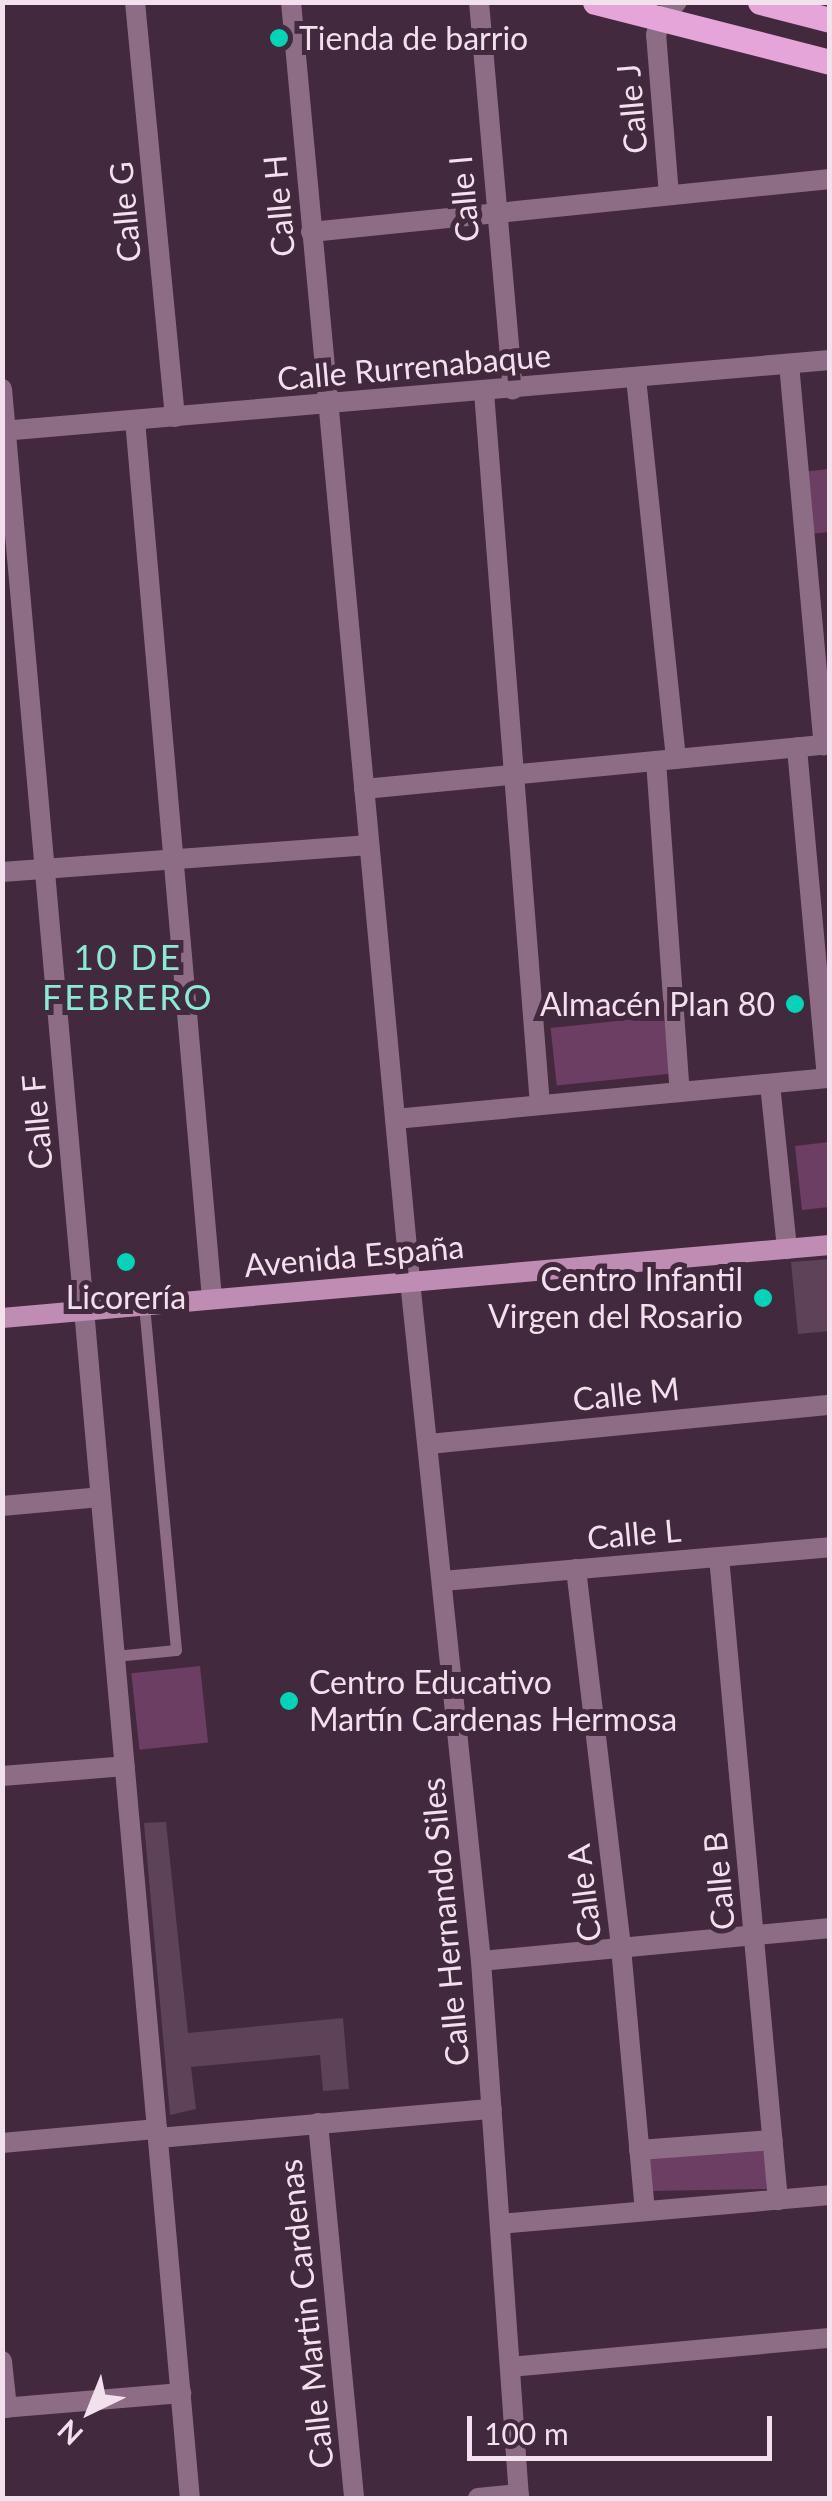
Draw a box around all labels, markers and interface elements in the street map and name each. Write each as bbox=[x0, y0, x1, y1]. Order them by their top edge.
place label: Tienda de barrio bbox=[299, 19, 528, 57]
marker: Tienda de barrio bbox=[268, 27, 290, 49]
street label: Calle J bbox=[609, 62, 655, 156]
street label: Calle H bbox=[255, 154, 303, 258]
street label: Calle I bbox=[441, 154, 487, 244]
street label: Calle G bbox=[101, 160, 149, 264]
street label: Calle Rurrenabaque bbox=[276, 336, 552, 398]
district label: 10 DE FEBRERO bbox=[42, 935, 214, 1017]
place label: Almacén Plan 80 bbox=[540, 985, 775, 1023]
marker: Almacén Plan 80 bbox=[784, 993, 806, 1015]
street label: Calle F bbox=[14, 1073, 60, 1171]
street label: Avenida España bbox=[242, 1227, 466, 1285]
marker: Licorería bbox=[115, 1251, 137, 1273]
place label: Centro Infantil Virgen del Rosario bbox=[488, 1261, 743, 1336]
place label: Licorería bbox=[66, 1278, 186, 1316]
marker: Centro Infantil Virgen del Rosario bbox=[752, 1287, 774, 1309]
street label: Calle M bbox=[571, 1369, 681, 1419]
street label: Calle L bbox=[586, 1511, 682, 1557]
place label: Centro Educativo Martín Cardenas Hermosa bbox=[309, 1664, 677, 1739]
marker: Centro Educativo Martín Cardenas Hermosa bbox=[278, 1690, 300, 1712]
street label: Calle Hernando Siles bbox=[413, 1776, 477, 2068]
street label: Calle B bbox=[696, 1830, 742, 1932]
street label: Calle A bbox=[559, 1841, 609, 1945]
street label: Calle Martin Cardenas bbox=[271, 2157, 341, 2471]
north arrow bbox=[40, 2361, 140, 2461]
scale bar bbox=[472, 2396, 777, 2458]
text: N bbox=[50, 2413, 89, 2453]
text: 100 m bbox=[484, 2415, 569, 2451]

